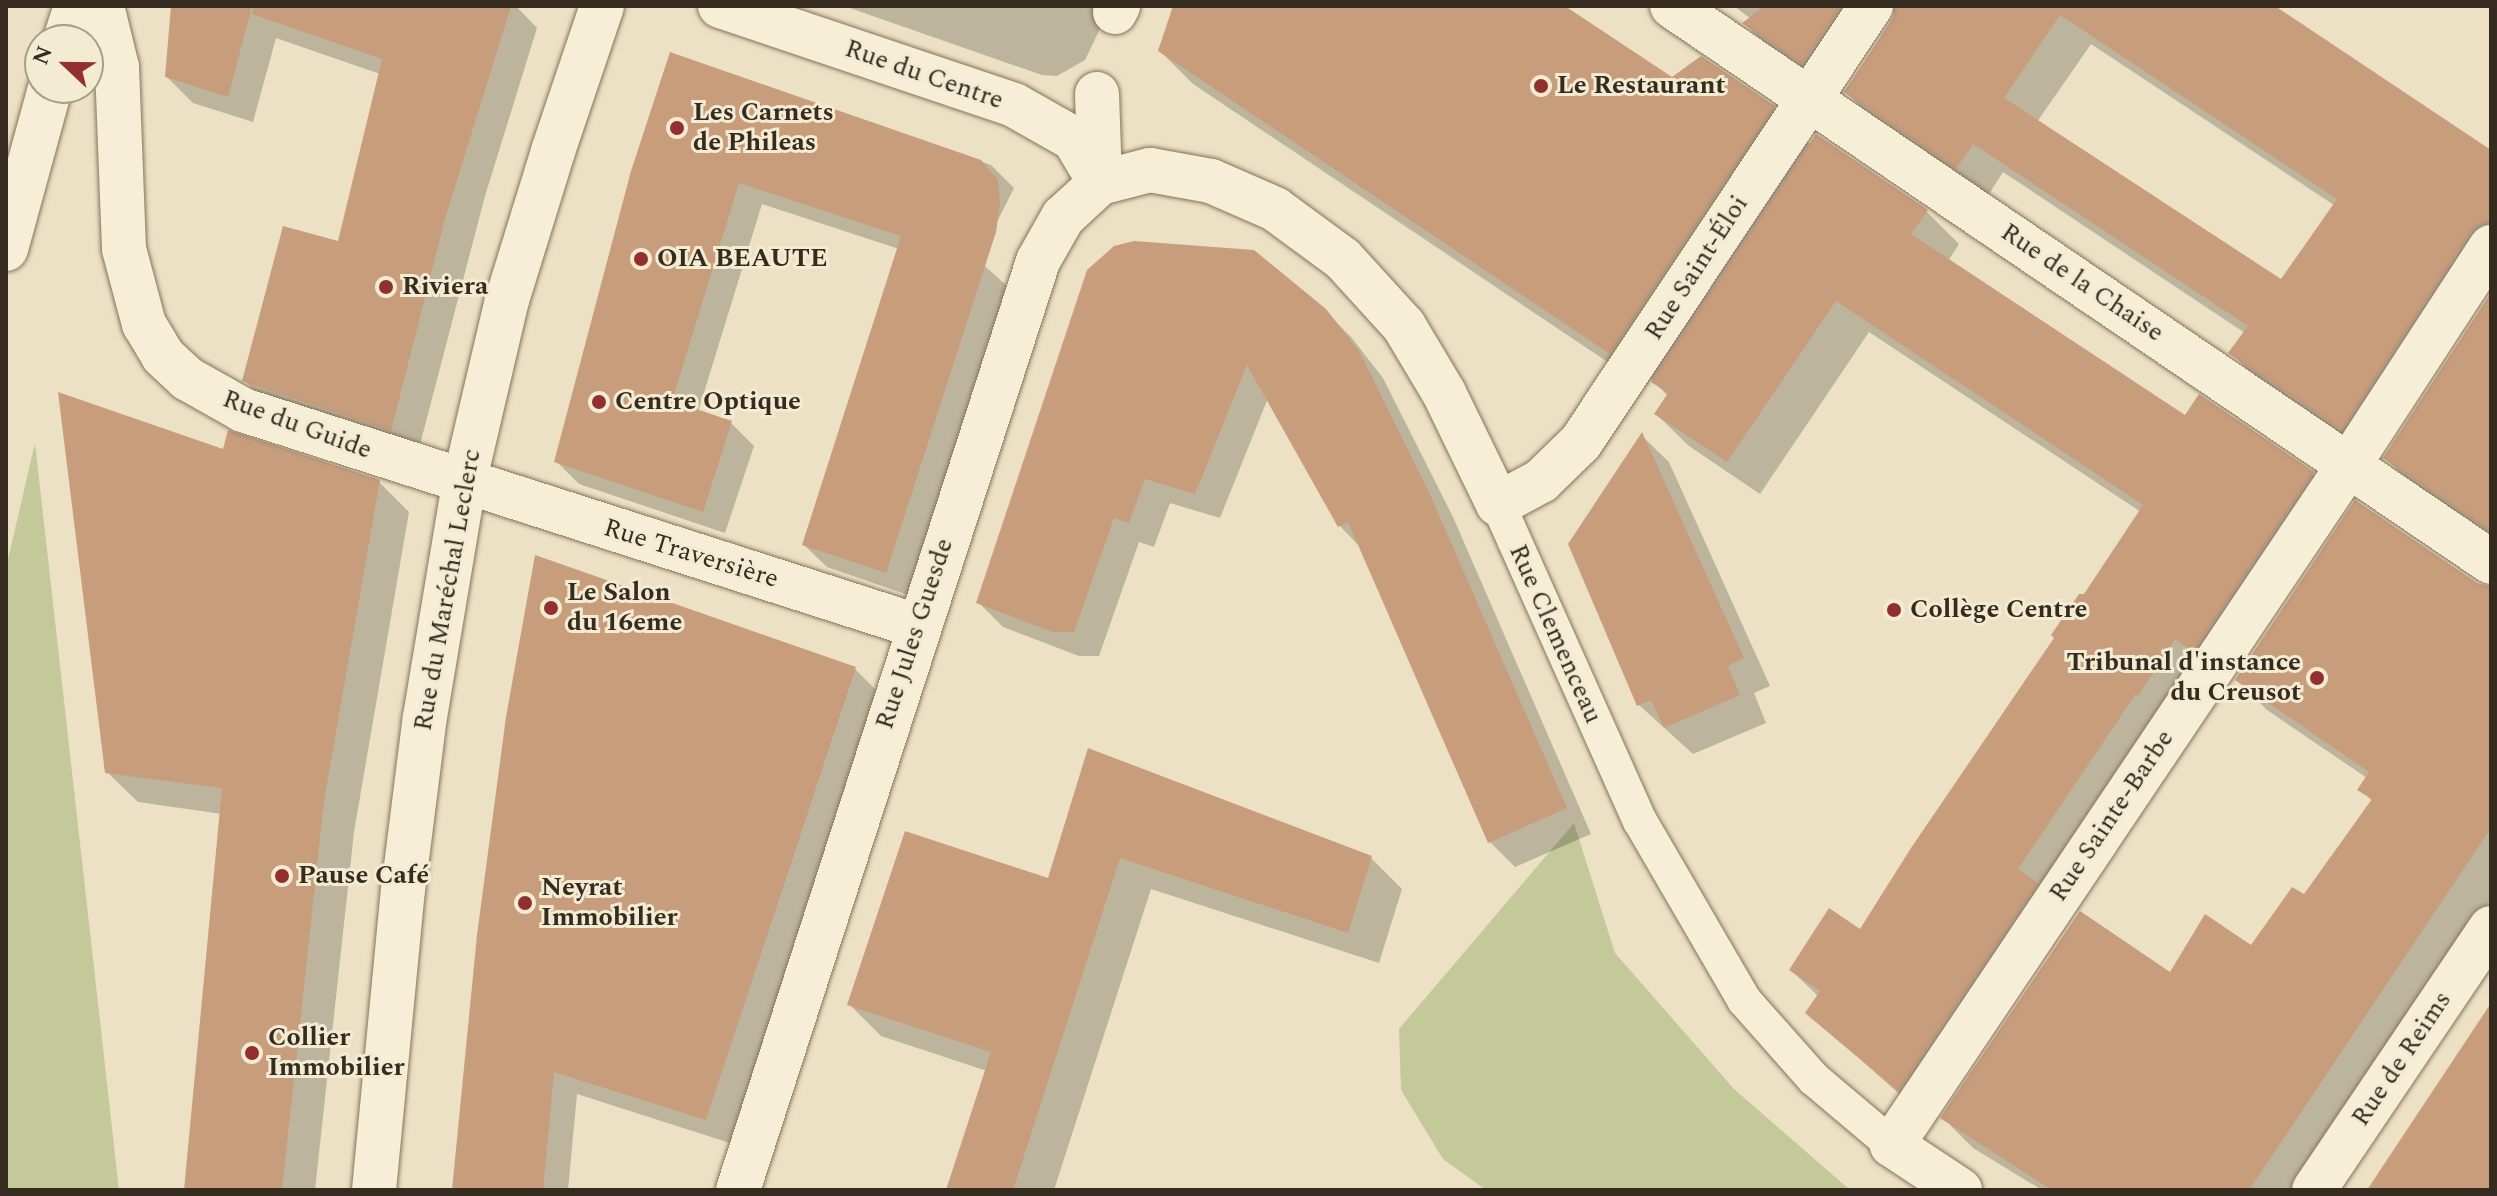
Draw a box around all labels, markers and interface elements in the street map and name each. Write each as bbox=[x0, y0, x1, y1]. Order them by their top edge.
north arrow bbox=[24, 24, 104, 104]
street label: Rue du Centre bbox=[841, 33, 1007, 117]
text: N bbox=[24, 41, 62, 70]
place label: Le Restaurant bbox=[1557, 70, 1726, 102]
marker: Le Restaurant bbox=[1532, 77, 1550, 95]
place label: Les Carnets de Phileas bbox=[693, 97, 834, 158]
marker: Les Carnets de Phileas bbox=[668, 119, 686, 137]
street label: Rue Saint-Éloi bbox=[1639, 190, 1755, 346]
street label: Rue de la Chaise bbox=[1995, 217, 2169, 349]
place label: OIA BEAUTE bbox=[657, 243, 828, 275]
marker: OIA BEAUTE bbox=[632, 250, 650, 268]
place label: Riviera bbox=[402, 271, 488, 303]
marker: Riviera bbox=[377, 278, 395, 296]
street label: Rue du Guide bbox=[218, 384, 376, 466]
place label: Centre Optique bbox=[615, 386, 801, 418]
marker: Centre Optique bbox=[590, 393, 608, 411]
street label: Rue du Maréchal Leclerc bbox=[408, 447, 488, 733]
street label: Rue Traversière bbox=[600, 513, 782, 595]
street label: Rue Jules Guesde bbox=[869, 535, 961, 733]
street label: Rue Clemenceau bbox=[1502, 540, 1608, 728]
place label: Le Salon du 16eme bbox=[567, 577, 682, 638]
place label: Collège Centre bbox=[1910, 594, 2087, 626]
marker: Le Salon du 16eme bbox=[542, 599, 560, 617]
marker: Collège Centre bbox=[1885, 601, 1903, 619]
place label: Tribunal d'instance du Creusot bbox=[2066, 647, 2301, 708]
marker: Tribunal d'instance du Creusot bbox=[2308, 669, 2326, 687]
street label: Rue Sainte-Barbe bbox=[2043, 724, 2181, 908]
place label: Pause Café bbox=[298, 860, 429, 892]
marker: Pause Café bbox=[273, 867, 291, 885]
place label: Neyrat Immobilier bbox=[541, 872, 678, 934]
marker: Neyrat Immobilier bbox=[516, 894, 534, 912]
street label: Rue de Reims bbox=[2345, 986, 2459, 1132]
place label: Collier Immobilier bbox=[268, 1022, 405, 1084]
marker: Collier Immobilier bbox=[243, 1044, 261, 1062]

